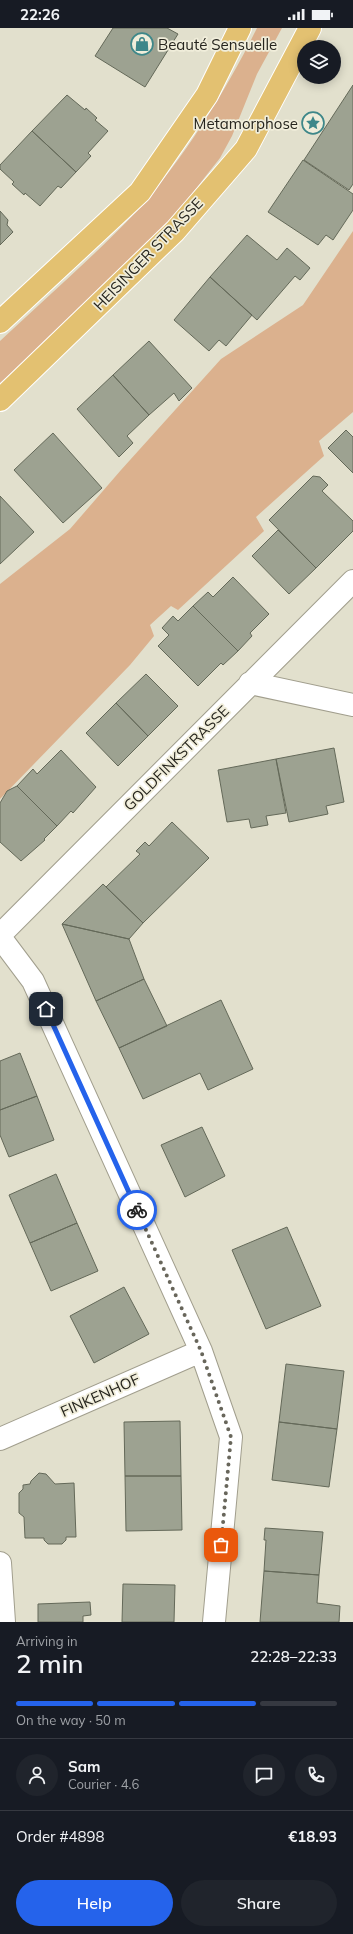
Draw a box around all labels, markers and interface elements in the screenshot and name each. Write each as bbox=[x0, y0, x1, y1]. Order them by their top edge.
text: 22:26 bbox=[20, 5, 60, 24]
shop icon: Beauté Sensuelle bbox=[129, 31, 155, 57]
place label: Beauté Sensuelle bbox=[158, 35, 277, 54]
map controls bbox=[297, 40, 341, 84]
button: layers bbox=[297, 40, 341, 84]
place icon: Metamorphose bbox=[300, 110, 326, 136]
place label: Metamorphose bbox=[194, 114, 298, 133]
street label: HEISINGER STRASSE bbox=[89, 193, 207, 314]
street label: GOLDFINKSTRASSE bbox=[119, 701, 233, 815]
pin bbox=[29, 992, 63, 1026]
icon: home bbox=[35, 998, 57, 1020]
courier bbox=[117, 1190, 157, 1230]
icon: bike bbox=[126, 1199, 148, 1221]
street label: FINKENHOF bbox=[58, 1369, 142, 1421]
pin bbox=[204, 1528, 238, 1562]
icon: bag bbox=[210, 1534, 232, 1556]
text: Arriving in bbox=[16, 1633, 78, 1649]
text: 2 min bbox=[16, 1647, 84, 1680]
text: 22:28–22:33 bbox=[250, 1647, 337, 1666]
text: On the way · 50 m bbox=[16, 1712, 126, 1728]
button: person bbox=[16, 1754, 58, 1796]
button: chat bbox=[243, 1754, 285, 1796]
button: phone bbox=[295, 1754, 337, 1796]
text: Sam bbox=[68, 1757, 100, 1776]
text: Courier · 4.6 bbox=[68, 1776, 139, 1792]
text: Order #4898 bbox=[16, 1827, 104, 1846]
text: €18.93 bbox=[288, 1827, 337, 1846]
button: Help bbox=[16, 1880, 173, 1926]
button: Share bbox=[181, 1880, 337, 1926]

